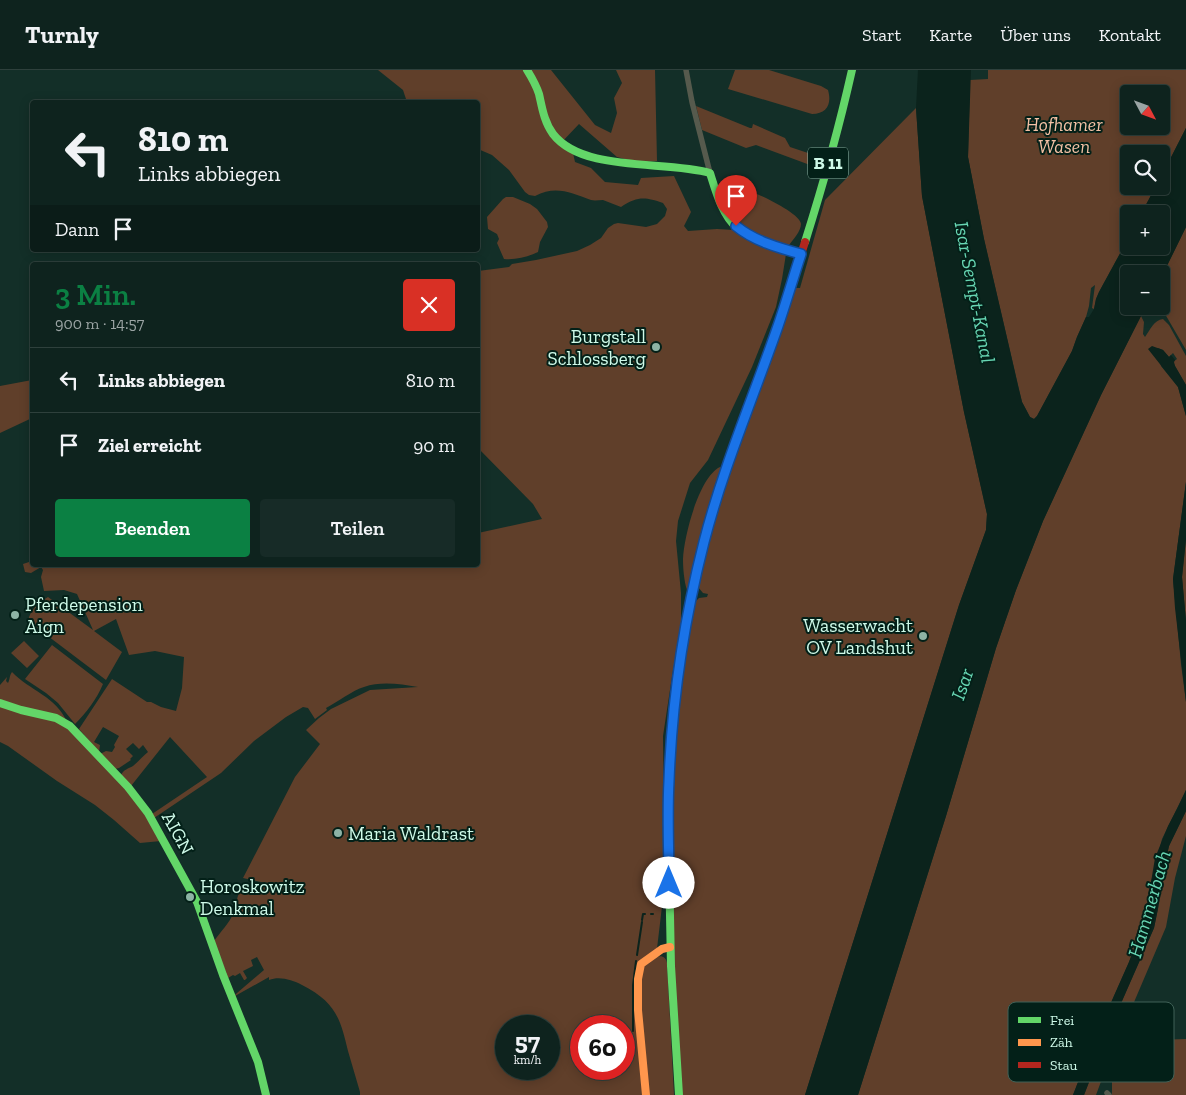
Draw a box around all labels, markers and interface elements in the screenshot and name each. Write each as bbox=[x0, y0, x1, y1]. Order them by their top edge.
text: Turnly bbox=[25, 20, 99, 49]
text: Start bbox=[862, 24, 901, 46]
text: Karte bbox=[929, 24, 972, 46]
text: Über uns bbox=[1000, 24, 1071, 46]
text: Kontakt bbox=[1099, 24, 1161, 46]
north arrow bbox=[1120, 85, 1170, 135]
map controls bbox=[1120, 85, 1170, 315]
park label: Hofhamer Wasen bbox=[1025, 113, 1103, 158]
text: 810 m bbox=[138, 118, 228, 160]
icon: left bbox=[55, 120, 120, 185]
button: search bbox=[1120, 145, 1170, 195]
road number: B 11 bbox=[808, 148, 848, 179]
text: Links abbiegen bbox=[138, 160, 280, 187]
pin bbox=[715, 175, 757, 226]
icon: arrive bbox=[722, 182, 750, 210]
button: + bbox=[1120, 205, 1170, 255]
icon: arrive bbox=[109, 215, 137, 243]
text: Dann bbox=[55, 218, 99, 241]
water label: Isar-Sempt-Kanal bbox=[949, 219, 1001, 365]
button: − bbox=[1120, 265, 1170, 315]
text: 3 Min. bbox=[55, 277, 136, 313]
button: close bbox=[403, 279, 455, 331]
text: 900 m · 14:57 bbox=[55, 314, 144, 333]
place label: Burgstall Schlossberg bbox=[548, 325, 647, 370]
marker: Burgstall Schlossberg bbox=[650, 341, 662, 353]
icon: left bbox=[55, 366, 83, 394]
text: Links abbiegen bbox=[98, 369, 225, 392]
text: 810 m bbox=[406, 369, 455, 392]
icon: arrive bbox=[55, 431, 83, 459]
text: Ziel erreicht bbox=[98, 434, 201, 457]
text: 90 m bbox=[413, 434, 455, 457]
button: Beenden bbox=[55, 499, 250, 557]
button: Teilen bbox=[260, 499, 455, 557]
place label: Pferdepension Aign bbox=[25, 593, 143, 638]
marker: Pferdepension Aign bbox=[9, 609, 21, 621]
place label: Wasserwacht OV Landshut bbox=[803, 614, 913, 659]
marker: Wasserwacht OV Landshut bbox=[917, 630, 929, 642]
water label: Isar bbox=[946, 665, 979, 703]
street label: AIGN bbox=[157, 808, 199, 858]
place label: Maria Waldrast bbox=[348, 822, 474, 845]
marker: Maria Waldrast bbox=[332, 827, 344, 839]
water label: Hammerbach bbox=[1122, 848, 1176, 960]
position arrow bbox=[642, 856, 694, 908]
place label: Horoskowitz Denkmal bbox=[200, 875, 305, 920]
marker: Horoskowitz Denkmal bbox=[184, 891, 196, 903]
legend bbox=[1008, 1002, 1174, 1082]
text: Frei bbox=[1050, 1012, 1074, 1029]
speed limit sign: 60 bbox=[570, 1015, 635, 1080]
text: 57 bbox=[515, 1026, 540, 1056]
text: Zäh bbox=[1050, 1034, 1073, 1051]
text: km/h bbox=[514, 1053, 541, 1067]
text: Stau bbox=[1050, 1057, 1077, 1074]

